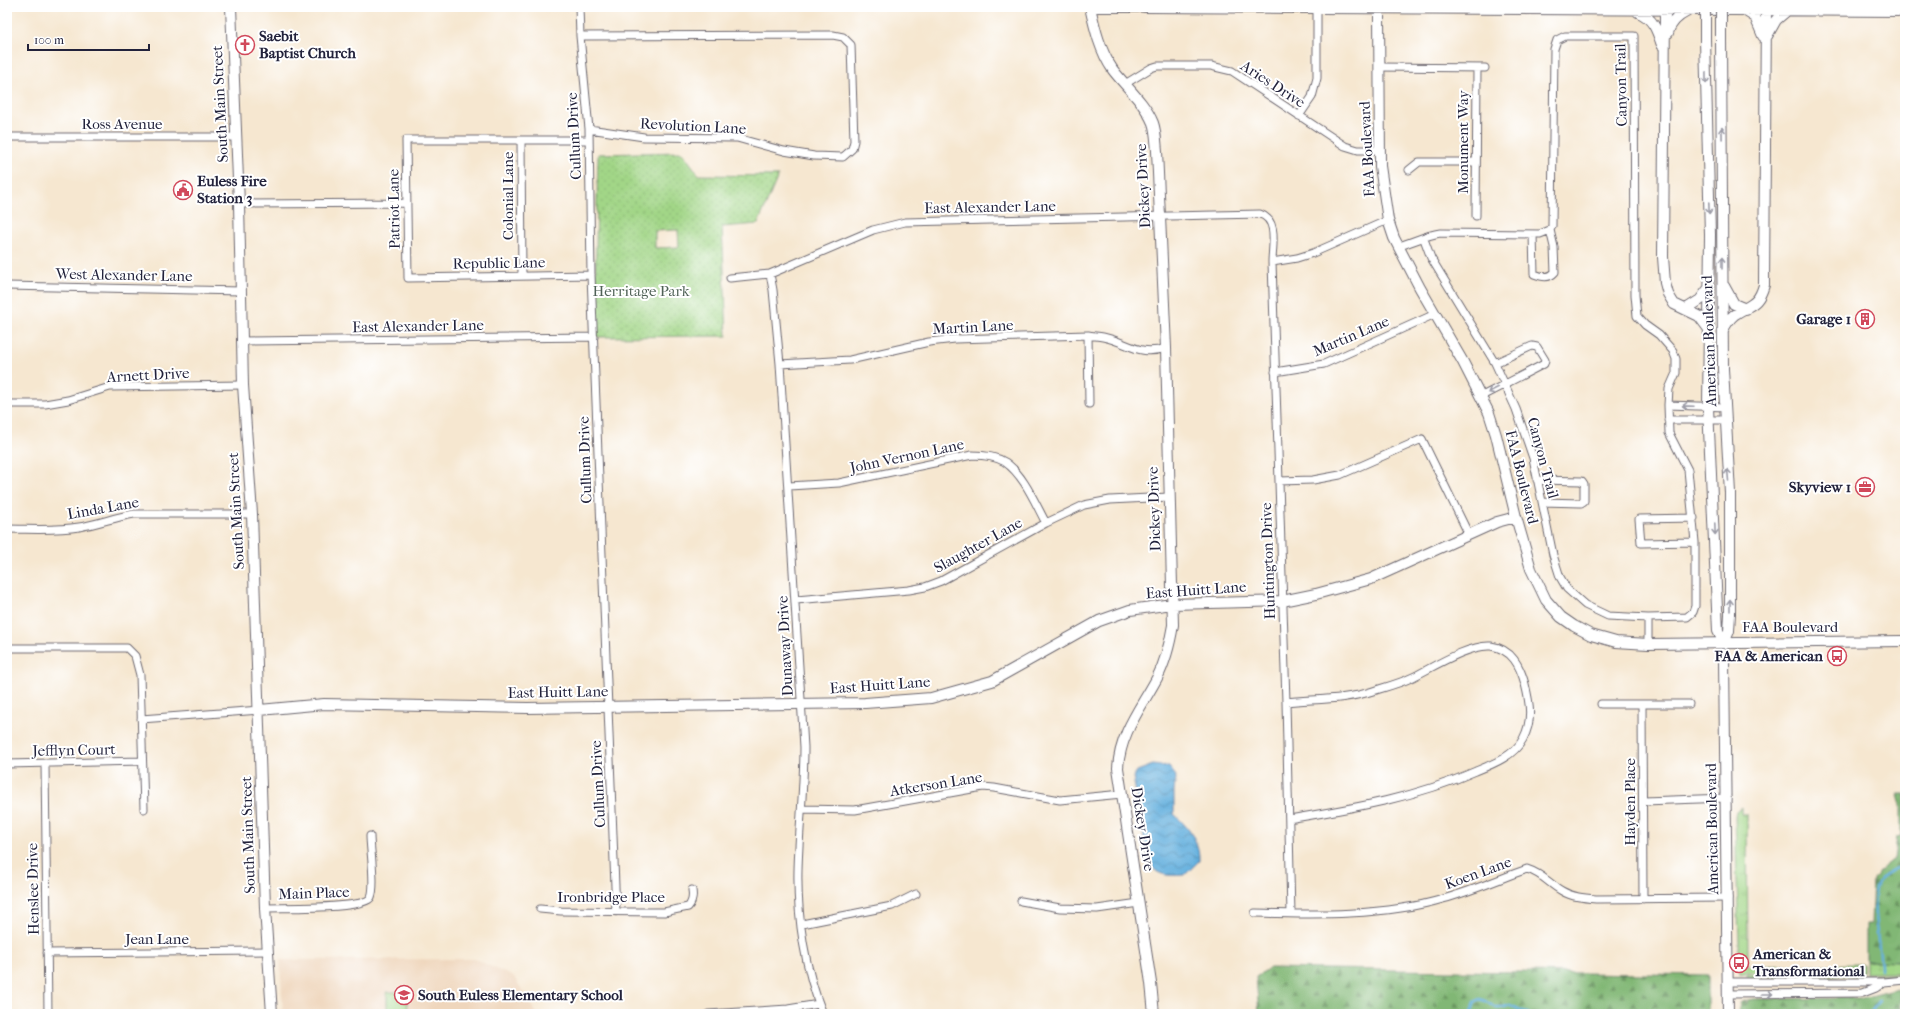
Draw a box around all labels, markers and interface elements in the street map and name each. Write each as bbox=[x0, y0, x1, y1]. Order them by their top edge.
scale bar bbox=[28, 26, 149, 52]
place label: Saebit Baptist Church bbox=[259, 27, 356, 62]
text: 100 m bbox=[34, 33, 64, 47]
church icon: Saebit Baptist Church bbox=[234, 34, 256, 56]
street label: Canyon Trail bbox=[1611, 43, 1631, 127]
street label: South Main Street bbox=[208, 44, 232, 163]
street label: Aries Drive bbox=[1237, 56, 1309, 112]
one-way arrow bbox=[1702, 71, 1710, 84]
street label: Monument Way bbox=[1454, 89, 1472, 194]
street label: Cullum Drive bbox=[563, 91, 585, 180]
street label: FAA Boulevard bbox=[1355, 100, 1379, 197]
street label: Revolution Lane bbox=[639, 114, 747, 138]
street label: Ross Avenue bbox=[82, 115, 163, 133]
one-way arrow bbox=[1718, 127, 1726, 140]
street label: Dickey Drive bbox=[1132, 143, 1154, 229]
street label: Colonial Lane bbox=[499, 151, 517, 240]
street label: Patriot Lane bbox=[384, 168, 404, 249]
place label: Euless Fire Station 3 bbox=[197, 172, 267, 207]
public building icon: Euless Fire Station 3 bbox=[172, 179, 194, 201]
street label: East Alexander Lane bbox=[924, 197, 1057, 217]
one-way arrow bbox=[1705, 201, 1713, 214]
street label: Republic Lane bbox=[452, 253, 546, 273]
one-way arrow bbox=[1718, 257, 1726, 270]
street label: West Alexander Lane bbox=[54, 265, 193, 285]
street label: American Boulevard bbox=[1698, 274, 1720, 408]
park label: Herritage Park bbox=[593, 282, 690, 300]
building icon: Garage 1 bbox=[1854, 308, 1876, 330]
place label: Garage 1 bbox=[1796, 310, 1851, 328]
street label: Martin Lane bbox=[1310, 312, 1392, 360]
street label: East Alexander Lane bbox=[352, 316, 485, 336]
street label: Martin Lane bbox=[932, 316, 1014, 338]
street label: Arnett Drive bbox=[105, 364, 190, 386]
one-way arrow bbox=[1487, 387, 1499, 394]
one-way arrow bbox=[1682, 402, 1695, 410]
street label: Cullum Drive bbox=[574, 415, 596, 504]
street label: Canyon Trail bbox=[1524, 415, 1562, 501]
street label: FAA Boulevard bbox=[1502, 428, 1543, 527]
street label: John Vernon Lane bbox=[847, 435, 966, 477]
street label: South Main Street bbox=[224, 451, 248, 570]
street label: Dickey Drive bbox=[1144, 466, 1164, 552]
one-way arrow bbox=[1725, 469, 1732, 482]
office icon: Skyview 1 bbox=[1854, 476, 1876, 498]
place label: Skyview 1 bbox=[1789, 478, 1851, 496]
street label: Linda Lane bbox=[66, 493, 141, 523]
street label: Huntington Drive bbox=[1257, 502, 1279, 620]
street label: Slaughter Lane bbox=[931, 513, 1026, 577]
one-way arrow bbox=[1711, 522, 1718, 535]
street label: East Huitt Lane bbox=[1145, 577, 1247, 602]
street label: Dunaway Drive bbox=[773, 595, 797, 697]
one-way arrow bbox=[1726, 599, 1734, 612]
street label: FAA Boulevard bbox=[1742, 618, 1839, 636]
bus stop icon: FAA & American bbox=[1826, 645, 1848, 667]
place label: FAA & American bbox=[1713, 647, 1823, 665]
street label: East Huitt Lane bbox=[829, 672, 931, 697]
street label: East Huitt Lane bbox=[507, 682, 609, 702]
street label: Cullum Drive bbox=[587, 739, 609, 828]
street label: Jefflyn Court bbox=[31, 740, 116, 760]
street label: Hayden Place bbox=[1621, 758, 1639, 846]
street label: American Boulevard bbox=[1702, 762, 1722, 896]
street label: Atkerson Lane bbox=[888, 768, 984, 800]
street label: South Main Street bbox=[237, 775, 259, 894]
street label: Dickey Drive bbox=[1127, 786, 1159, 873]
street label: Henslee Drive bbox=[23, 842, 43, 935]
street label: Koen Lane bbox=[1442, 852, 1514, 893]
street label: Main Place bbox=[278, 883, 350, 903]
street label: Ironbridge Place bbox=[557, 888, 665, 906]
street label: Jean Lane bbox=[124, 930, 189, 948]
place label: American & Transformational bbox=[1752, 945, 1865, 980]
bus stop icon: American & Transformational bbox=[1728, 952, 1750, 974]
school or university icon: South Euless Elementary School bbox=[393, 984, 415, 1006]
place label: South Euless Elementary School bbox=[418, 986, 624, 1004]
one-way arrow bbox=[1760, 990, 1773, 998]

